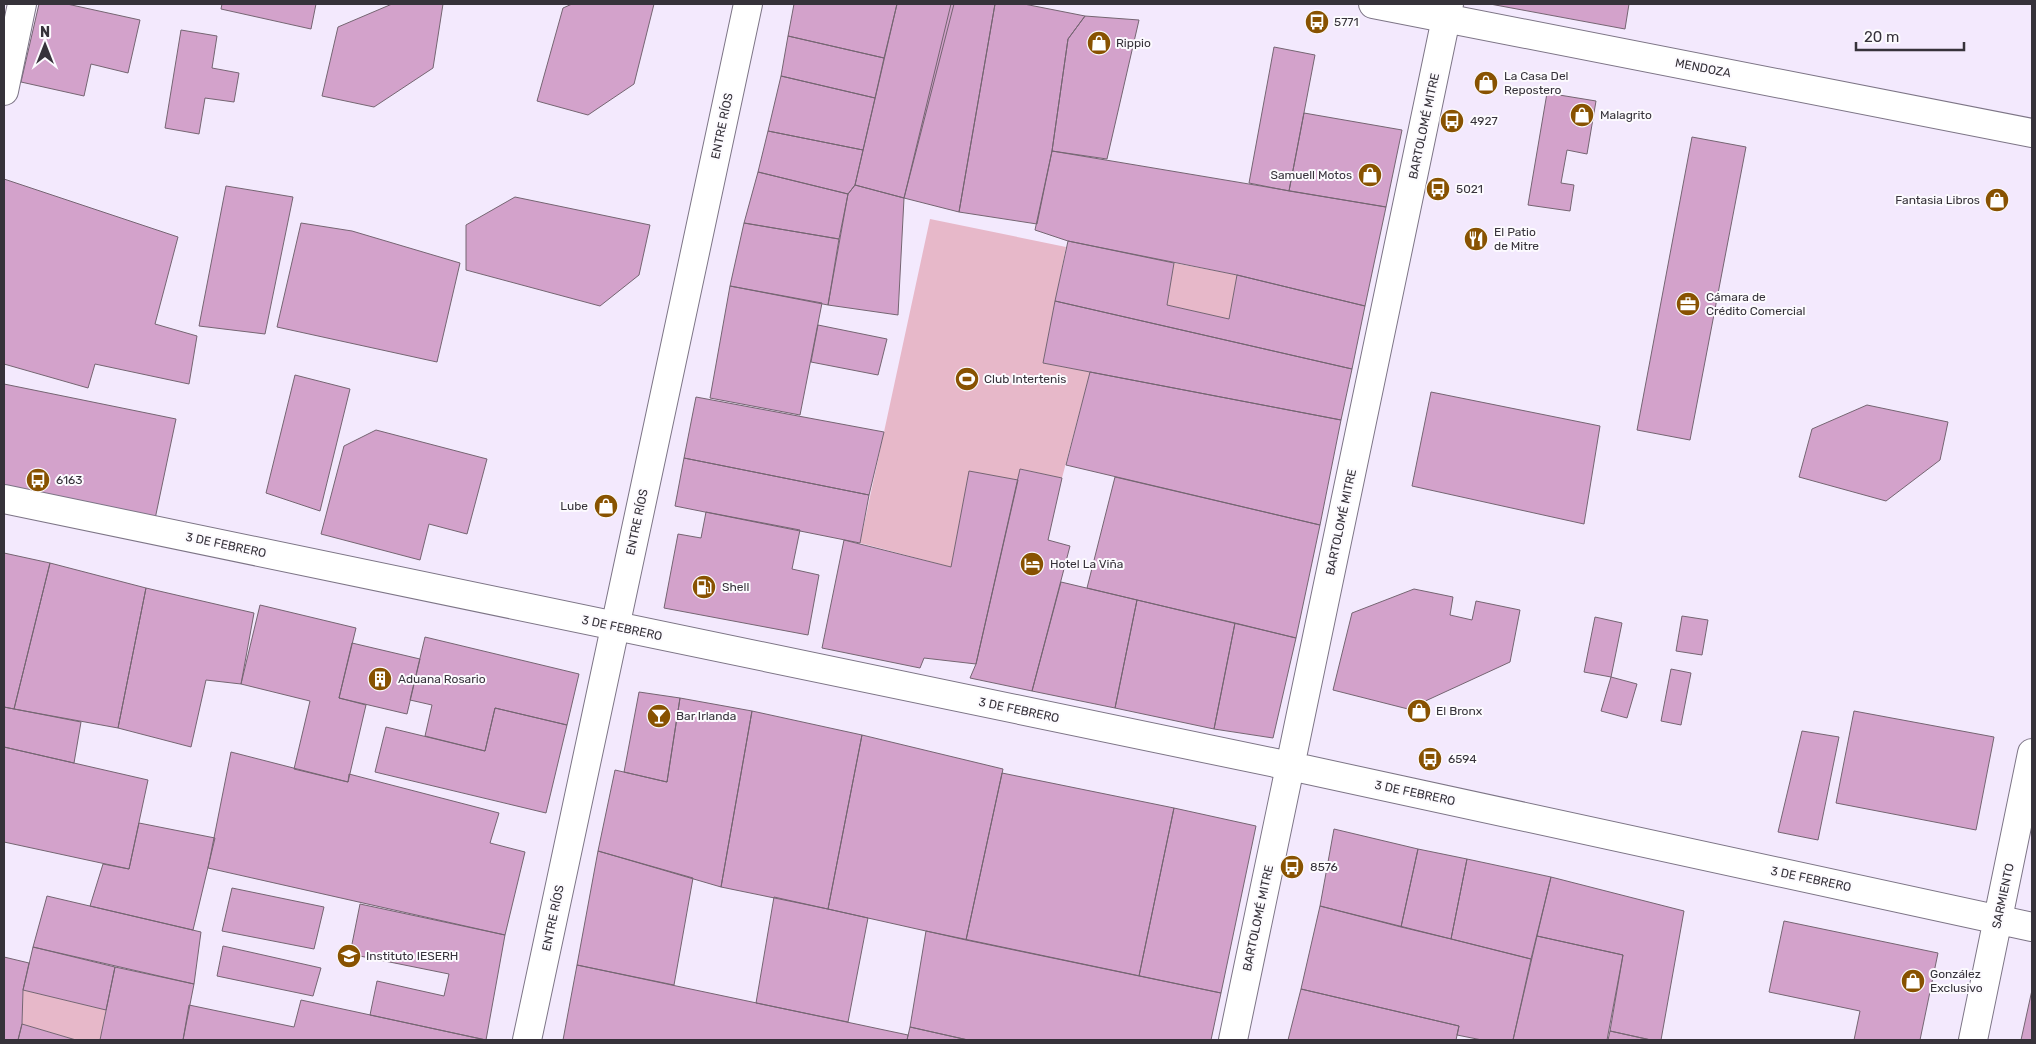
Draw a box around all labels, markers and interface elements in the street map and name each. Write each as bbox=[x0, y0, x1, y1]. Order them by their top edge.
bus stop icon: 5771 bbox=[1304, 9, 1330, 35]
place label: 5771 bbox=[1334, 15, 1359, 29]
north arrow bbox=[20, 20, 70, 70]
scale bar bbox=[1856, 20, 1964, 52]
text: N bbox=[40, 24, 50, 41]
text: 20 m bbox=[1864, 28, 1899, 46]
shop icon: Rippio bbox=[1086, 30, 1112, 56]
place label: Rippio bbox=[1116, 36, 1151, 50]
street label: MENDOZA bbox=[1674, 56, 1732, 80]
place label: La Casa Del Repostero bbox=[1504, 69, 1569, 97]
shop icon: La Casa Del Repostero bbox=[1473, 70, 1499, 96]
street label: BARTOLOMÉ MITRE bbox=[1406, 72, 1442, 180]
street label: ENTRE RÍOS bbox=[708, 92, 736, 160]
shop icon: Malagrito bbox=[1569, 102, 1595, 128]
bus stop icon: 4927 bbox=[1439, 108, 1465, 134]
place label: Malagrito bbox=[1600, 108, 1652, 122]
place label: 4927 bbox=[1470, 114, 1498, 128]
shop icon: Samuell Motos bbox=[1357, 162, 1383, 188]
place label: Samuell Motos bbox=[1270, 168, 1352, 182]
bus stop icon: 5021 bbox=[1425, 176, 1451, 202]
place label: 5021 bbox=[1456, 182, 1483, 196]
shop icon: Fantasia Libros bbox=[1984, 187, 2010, 213]
place label: Fantasia Libros bbox=[1895, 193, 1980, 207]
place label: El Patio de Mitre bbox=[1494, 225, 1539, 253]
restaurant icon: El Patio de Mitre bbox=[1463, 226, 1489, 252]
place label: Cámara de Crédito Comercial bbox=[1706, 290, 1806, 318]
office icon: Cámara de Crédito Comercial bbox=[1675, 291, 1701, 317]
sports icon: Club Intertenis bbox=[954, 366, 980, 392]
place label: Club Intertenis bbox=[984, 372, 1066, 386]
bus stop icon: 6163 bbox=[25, 467, 51, 493]
street label: BARTOLOMÉ MITRE bbox=[1323, 468, 1359, 576]
place label: 6163 bbox=[56, 473, 83, 487]
street label: ENTRE RÍOS bbox=[623, 488, 651, 556]
shop icon: Lube bbox=[593, 493, 619, 519]
place label: Lube bbox=[560, 499, 588, 513]
street label: 3 DE FEBRERO bbox=[184, 530, 268, 560]
hotel icon: Hotel La Viña bbox=[1019, 551, 1045, 577]
place label: Hotel La Viña bbox=[1050, 557, 1123, 571]
fuel station icon: Shell bbox=[691, 574, 717, 600]
place label: Shell bbox=[722, 580, 749, 594]
street label: 3 DE FEBRERO bbox=[580, 613, 664, 643]
building icon: Aduana Rosario bbox=[367, 666, 393, 692]
place label: Aduana Rosario bbox=[398, 672, 486, 686]
street label: 3 DE FEBRERO bbox=[977, 695, 1061, 725]
shop icon: El Bronx bbox=[1406, 698, 1432, 724]
bar icon: Bar Irlanda bbox=[646, 703, 672, 729]
place label: El Bronx bbox=[1436, 704, 1483, 718]
place label: Bar Irlanda bbox=[676, 709, 736, 723]
bus stop icon: 6594 bbox=[1417, 746, 1443, 772]
place label: 6594 bbox=[1448, 752, 1477, 766]
street label: 3 DE FEBRERO bbox=[1373, 778, 1457, 808]
bus stop icon: 8576 bbox=[1279, 854, 1305, 880]
place label: 8576 bbox=[1310, 860, 1338, 874]
street label: SARMIENTO bbox=[1989, 862, 2017, 930]
street label: BARTOLOMÉ MITRE bbox=[1240, 864, 1276, 972]
street label: 3 DE FEBRERO bbox=[1769, 864, 1853, 894]
street label: ENTRE RÍOS bbox=[539, 884, 567, 952]
school or university icon: Instituto IESERH bbox=[336, 943, 362, 969]
place label: Instituto IESERH bbox=[366, 949, 458, 963]
place label: González Exclusivo bbox=[1930, 967, 1983, 995]
shop icon: González Exclusivo bbox=[1900, 968, 1926, 994]

